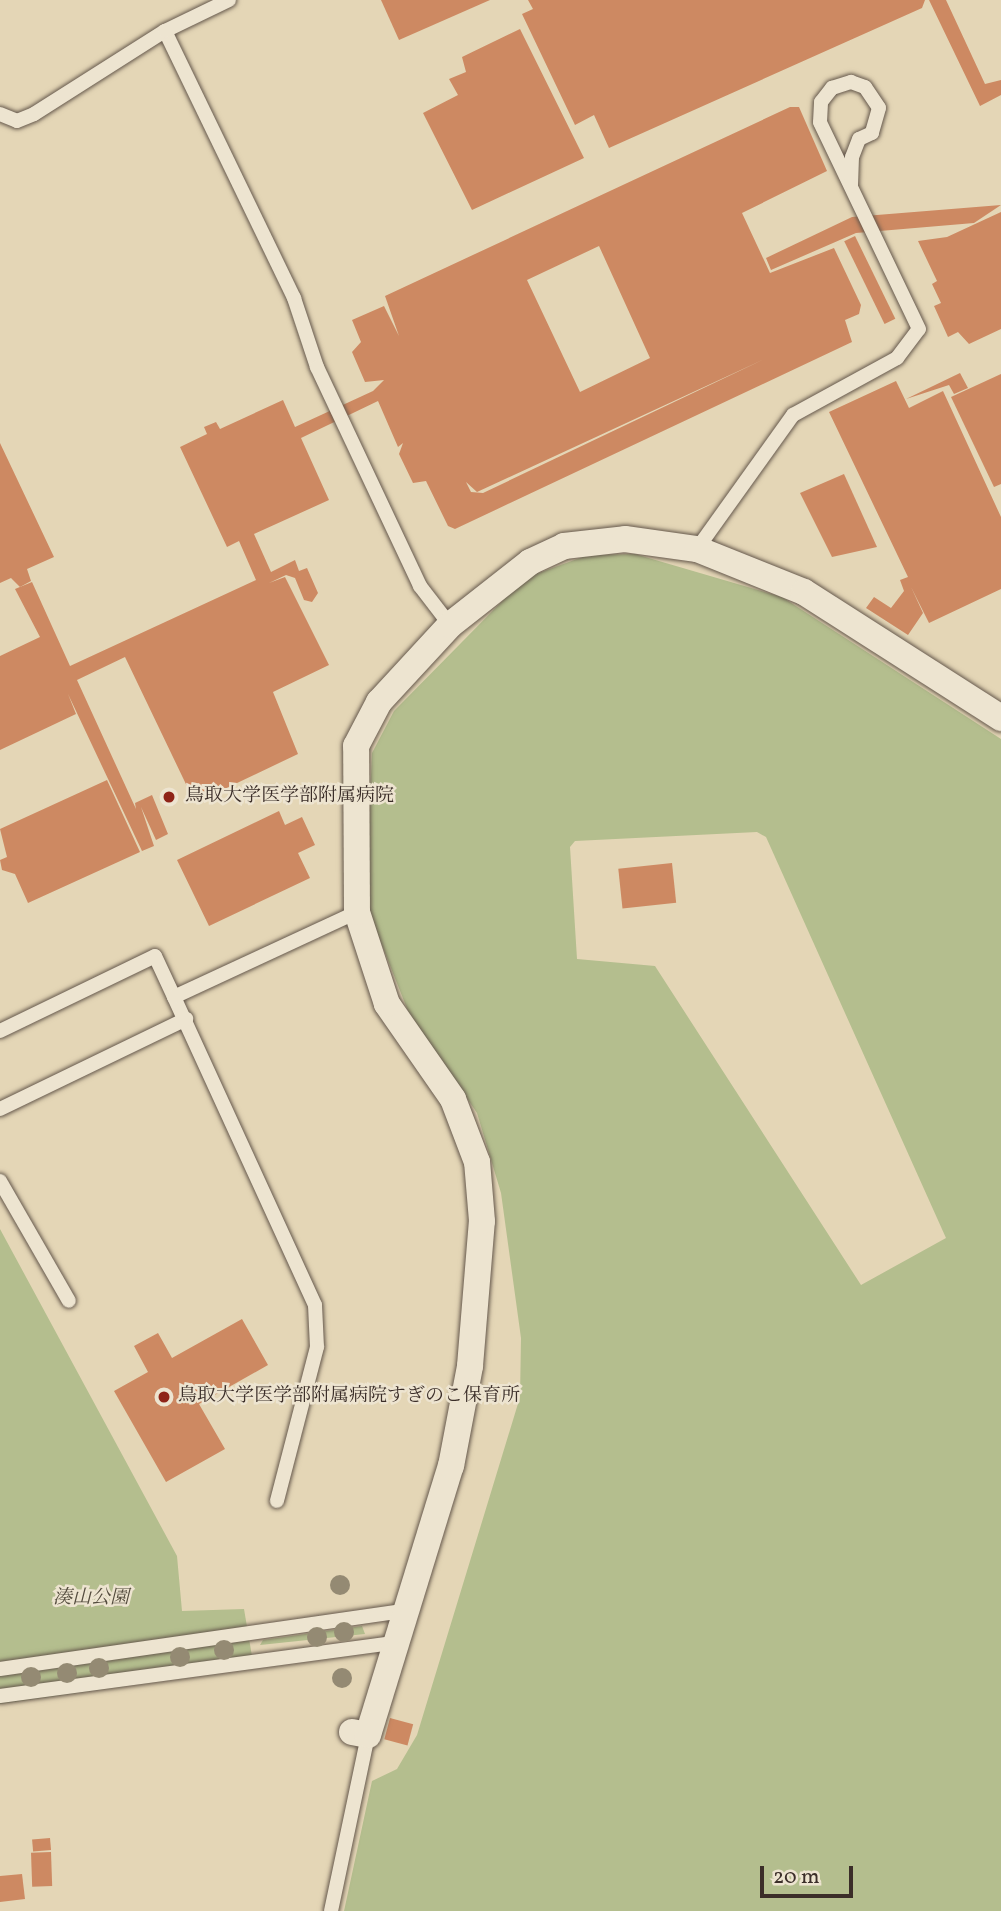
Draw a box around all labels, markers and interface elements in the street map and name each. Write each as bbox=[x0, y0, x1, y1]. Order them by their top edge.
place label: 鳥取大学医学部附属病院 bbox=[185, 786, 394, 808]
marker: 鳥取大学医学部附属病院 bbox=[159, 787, 179, 807]
place label: 鳥取大学医学部附属病院すぎのこ保育所 bbox=[178, 1386, 520, 1408]
marker: 鳥取大学医学部附属病院すぎのこ保育所 bbox=[156, 1389, 172, 1405]
park label: 湊山公園 bbox=[53, 1588, 129, 1610]
scale bar bbox=[763, 1852, 856, 1896]
text: 20 m bbox=[773, 1863, 819, 1892]

